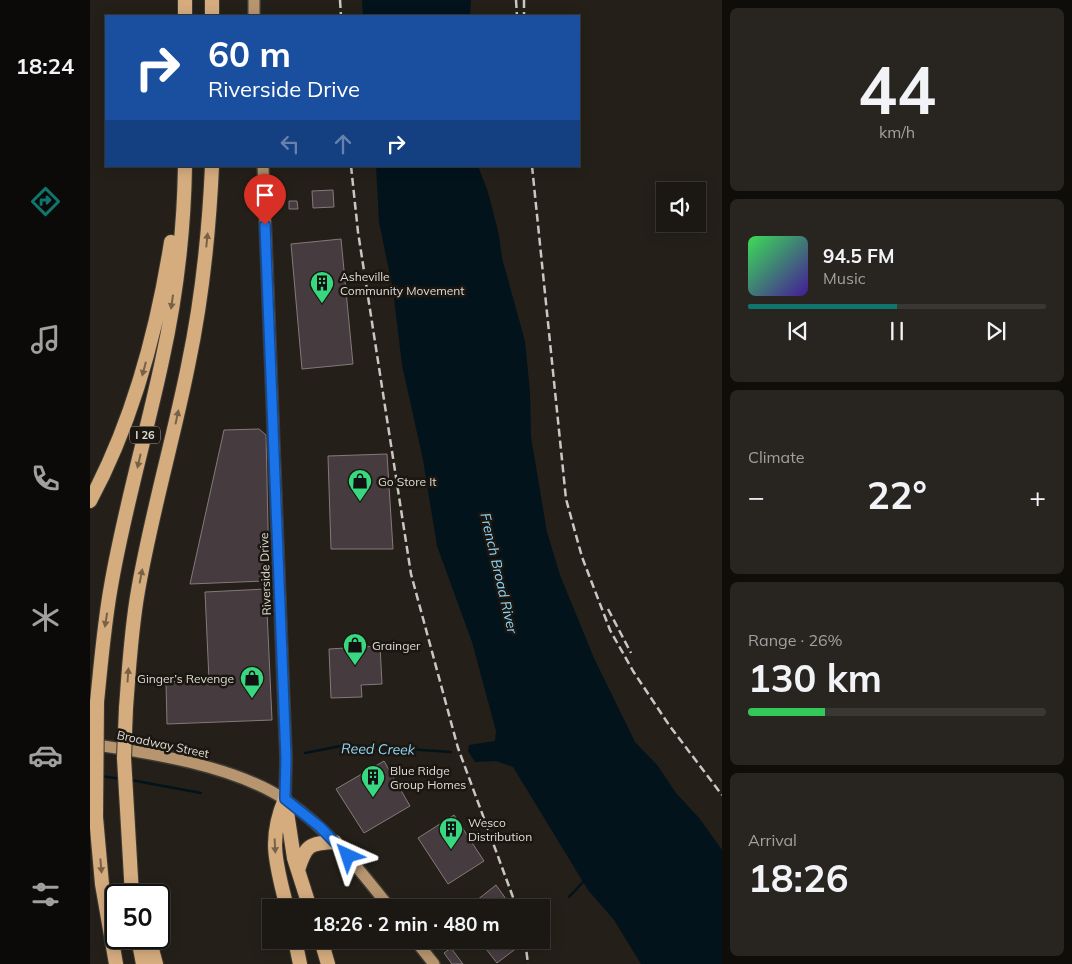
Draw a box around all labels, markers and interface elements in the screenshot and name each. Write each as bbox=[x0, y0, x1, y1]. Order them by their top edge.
text: 60 m bbox=[208, 32, 291, 76]
icon: right bbox=[125, 35, 190, 100]
text: 44 bbox=[858, 49, 936, 130]
text: 18:24 bbox=[16, 52, 74, 80]
text: Riverside Drive bbox=[208, 75, 360, 103]
text: km/h bbox=[879, 122, 915, 142]
icon: left bbox=[276, 130, 304, 158]
icon: ahead bbox=[329, 130, 357, 158]
icon: right bbox=[382, 130, 410, 158]
pin bbox=[244, 174, 286, 225]
icon: arrive bbox=[251, 181, 279, 209]
map controls bbox=[656, 182, 706, 232]
button: sound bbox=[656, 182, 706, 232]
icon: directions bbox=[28, 184, 63, 219]
one-way arrow bbox=[203, 231, 211, 247]
text: 94.5 FM bbox=[823, 244, 895, 268]
text: Music bbox=[823, 268, 866, 288]
place label: Asheville Community Movement bbox=[340, 269, 464, 298]
building icon: Asheville Community Movement bbox=[309, 270, 335, 304]
one-way arrow bbox=[168, 294, 176, 310]
icon: previous bbox=[784, 317, 812, 345]
icon: pause bbox=[883, 317, 911, 345]
icon: next bbox=[982, 317, 1010, 345]
icon: music bbox=[28, 322, 63, 357]
one-way arrow bbox=[139, 362, 147, 377]
one-way arrow bbox=[173, 410, 181, 425]
road number: I 26 bbox=[130, 426, 160, 444]
text: Climate bbox=[748, 447, 804, 467]
one-way arrow bbox=[135, 453, 143, 468]
icon: phone bbox=[28, 461, 63, 496]
shop icon: Go Store It bbox=[347, 468, 373, 502]
text: 22° bbox=[867, 471, 927, 519]
place label: Go Store It bbox=[378, 474, 436, 489]
text: − bbox=[748, 479, 765, 514]
text: + bbox=[1029, 479, 1046, 514]
water label: French Broad River bbox=[476, 511, 522, 636]
street label: Riverside Drive bbox=[256, 532, 274, 616]
one-way arrow bbox=[137, 568, 145, 583]
icon: climate bbox=[28, 600, 63, 635]
one-way arrow bbox=[101, 612, 109, 628]
text: Range · 26% bbox=[748, 630, 843, 650]
shop icon: Grainger bbox=[342, 632, 368, 666]
place label: Grainger bbox=[372, 638, 421, 653]
text: 130 km bbox=[748, 654, 882, 702]
shop icon: Ginger’s Revenge bbox=[239, 665, 265, 699]
one-way arrow bbox=[125, 666, 133, 682]
place label: Ginger’s Revenge bbox=[137, 671, 234, 686]
street label: Broadway Street bbox=[116, 727, 210, 761]
icon: car bbox=[28, 738, 63, 773]
water label: Reed Creek bbox=[341, 739, 416, 759]
place label: Blue Ridge Group Homes bbox=[390, 763, 466, 792]
building icon: Blue Ridge Group Homes bbox=[360, 764, 386, 798]
place label: Wesco Distribution bbox=[468, 815, 532, 844]
building icon: Wesco Distribution bbox=[438, 816, 464, 850]
position arrow bbox=[321, 829, 373, 881]
text: Arrival bbox=[748, 830, 797, 850]
one-way arrow bbox=[271, 838, 279, 854]
text: 18:26 bbox=[748, 854, 849, 902]
one-way arrow bbox=[97, 858, 105, 874]
icon: filters bbox=[28, 877, 63, 912]
speed limit sign: 50 bbox=[105, 884, 170, 949]
text: 18:26 · 2 min · 480 m bbox=[312, 912, 500, 936]

